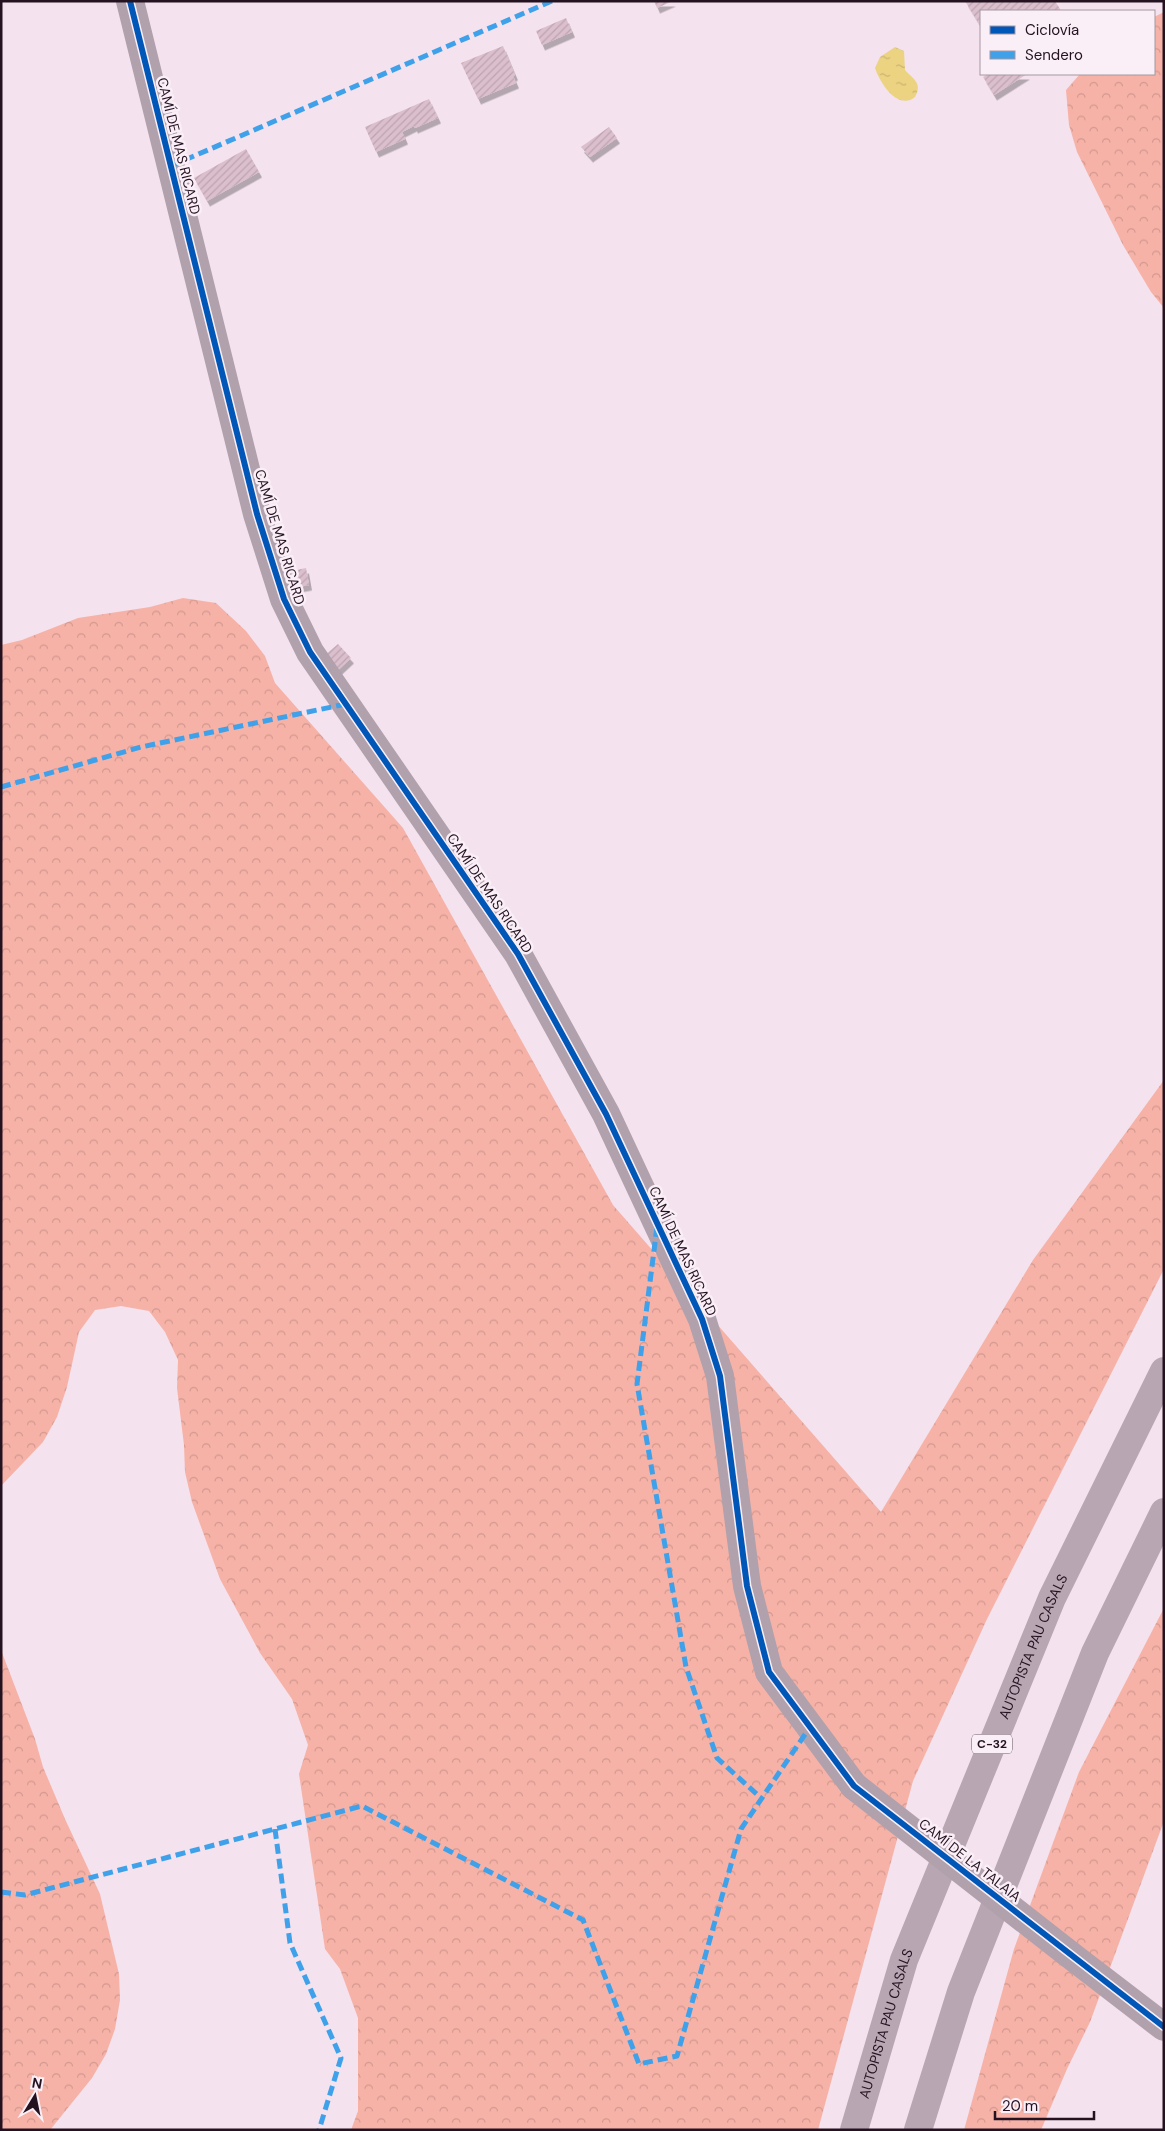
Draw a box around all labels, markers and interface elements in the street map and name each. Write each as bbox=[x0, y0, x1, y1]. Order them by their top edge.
legend bbox=[980, 10, 1155, 75]
text: Ciclovía bbox=[1025, 20, 1079, 40]
text: Sendero bbox=[1025, 45, 1083, 65]
street label: CAMÍ DE MAS RICARD bbox=[153, 76, 205, 216]
street label: CAMÍ DE MAS RICARD bbox=[251, 467, 309, 607]
street label: CAMÍ DE MAS RICARD bbox=[443, 830, 537, 956]
street label: CAMÍ DE MAS RICARD bbox=[645, 1183, 721, 1319]
street label: AUTOPISTA PAU CASALS bbox=[994, 1571, 1071, 1722]
road number: C-32 bbox=[972, 1735, 1012, 1754]
street label: CAMÍ DE LA TALAIA bbox=[915, 1814, 1025, 1906]
street label: AUTOPISTA PAU CASALS bbox=[855, 1946, 917, 2101]
north arrow bbox=[10, 2071, 60, 2121]
text: N bbox=[31, 2073, 44, 2093]
scale bar bbox=[995, 2088, 1094, 2120]
text: 20 m bbox=[1002, 2096, 1038, 2116]

